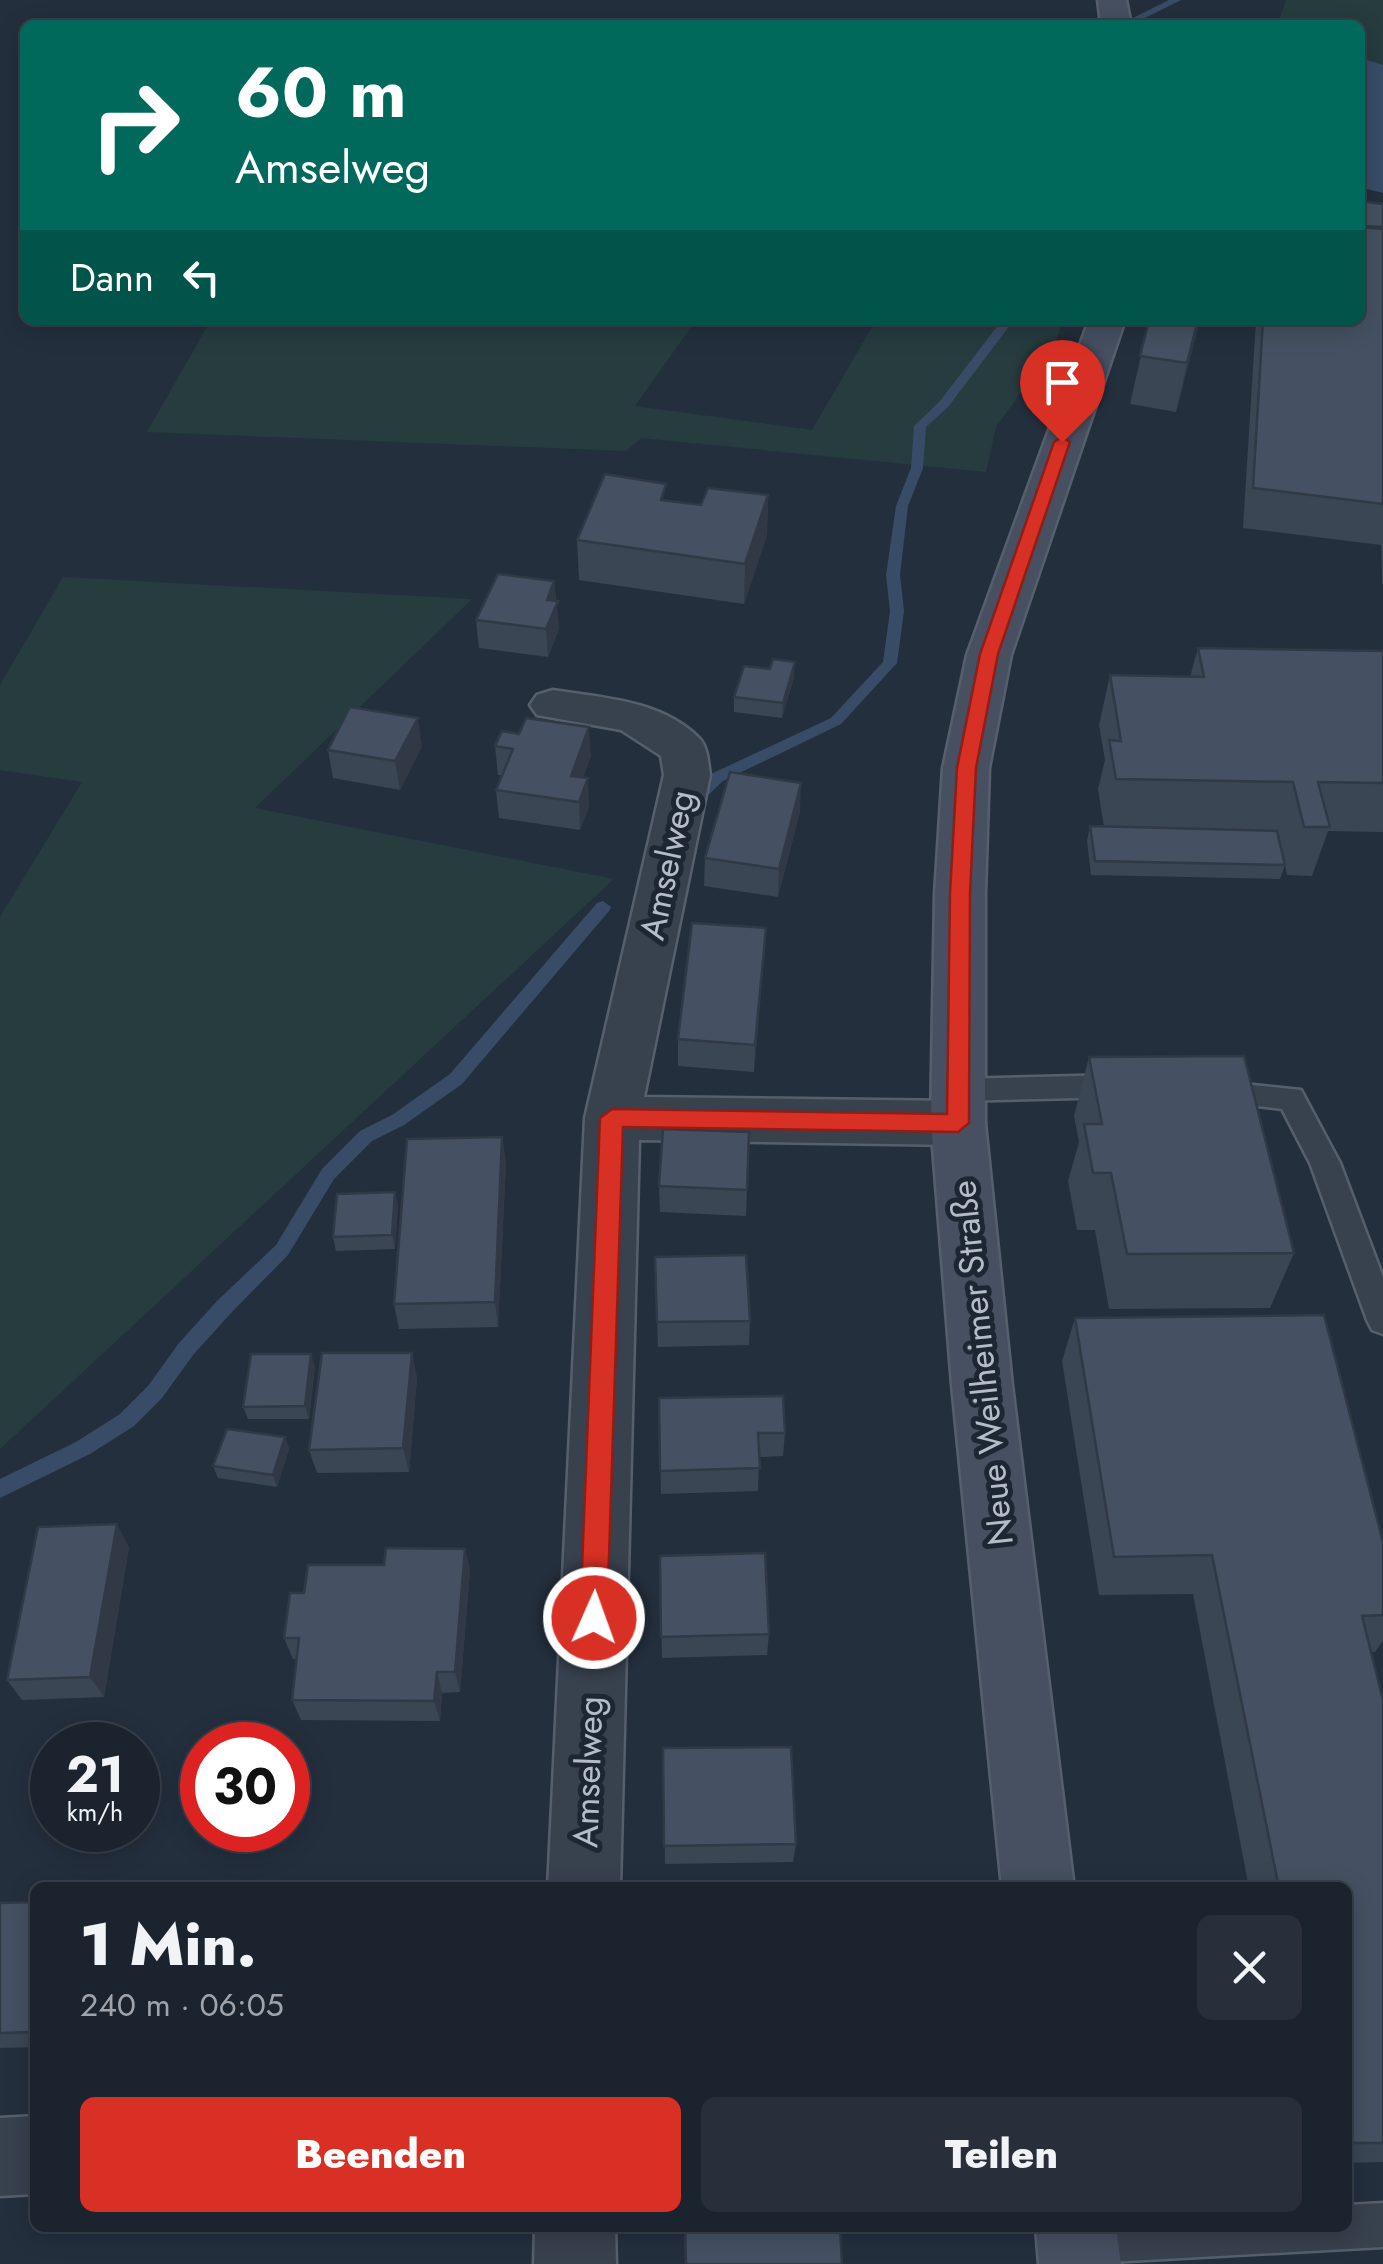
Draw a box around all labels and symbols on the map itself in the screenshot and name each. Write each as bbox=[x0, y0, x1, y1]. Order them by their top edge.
pin bbox=[1020, 340, 1105, 443]
street label: Amselweg bbox=[627, 786, 707, 944]
street label: Neue Weilheimer Straße bbox=[938, 1178, 1026, 1548]
position arrow bbox=[542, 1566, 646, 1670]
street label: Amselweg bbox=[560, 1695, 616, 1849]
speed limit sign: 30 bbox=[180, 1722, 310, 1852]

